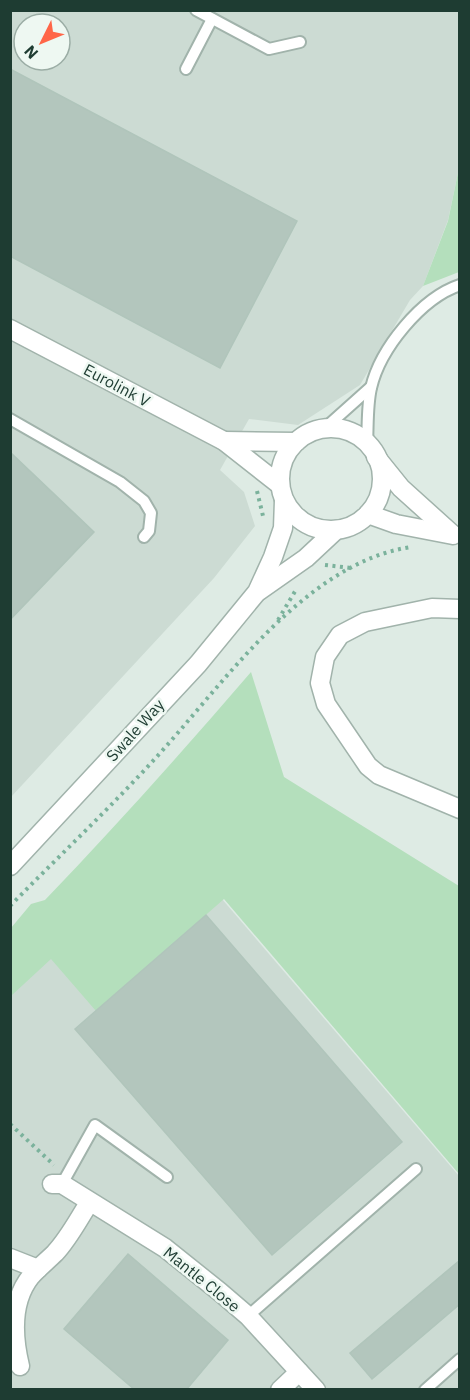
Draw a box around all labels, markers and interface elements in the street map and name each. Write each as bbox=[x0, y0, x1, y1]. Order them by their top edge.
north arrow bbox=[12, 12, 72, 72]
text: N bbox=[20, 41, 42, 63]
street label: Eurolink V bbox=[80, 359, 154, 411]
street label: Swale Way bbox=[102, 695, 168, 765]
street label: Mantle Close bbox=[160, 1242, 245, 1316]

